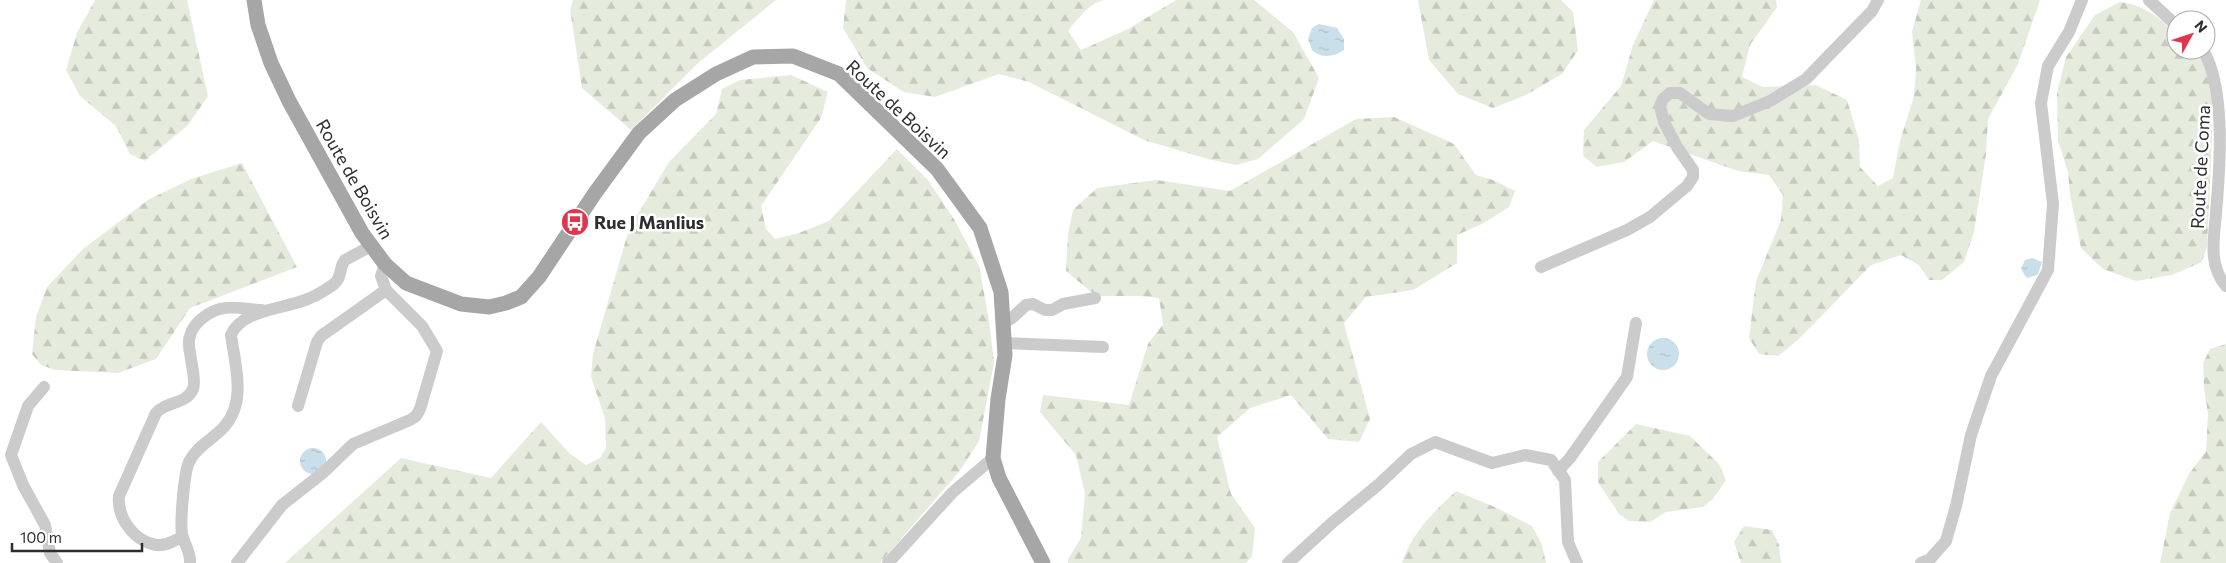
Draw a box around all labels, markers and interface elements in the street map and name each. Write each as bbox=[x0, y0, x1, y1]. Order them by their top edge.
north arrow bbox=[2166, 10, 2216, 60]
text: N bbox=[2191, 17, 2211, 36]
street label: Route de Boisvin bbox=[842, 55, 956, 163]
street label: Route de Coma bbox=[2186, 105, 2214, 229]
street label: Route de Boisvin bbox=[312, 115, 398, 243]
bus stop icon: Rue J Manlius bbox=[560, 207, 590, 237]
place label: Rue J Manlius bbox=[594, 211, 704, 233]
scale bar bbox=[12, 520, 142, 552]
text: 100 m bbox=[20, 528, 62, 546]

